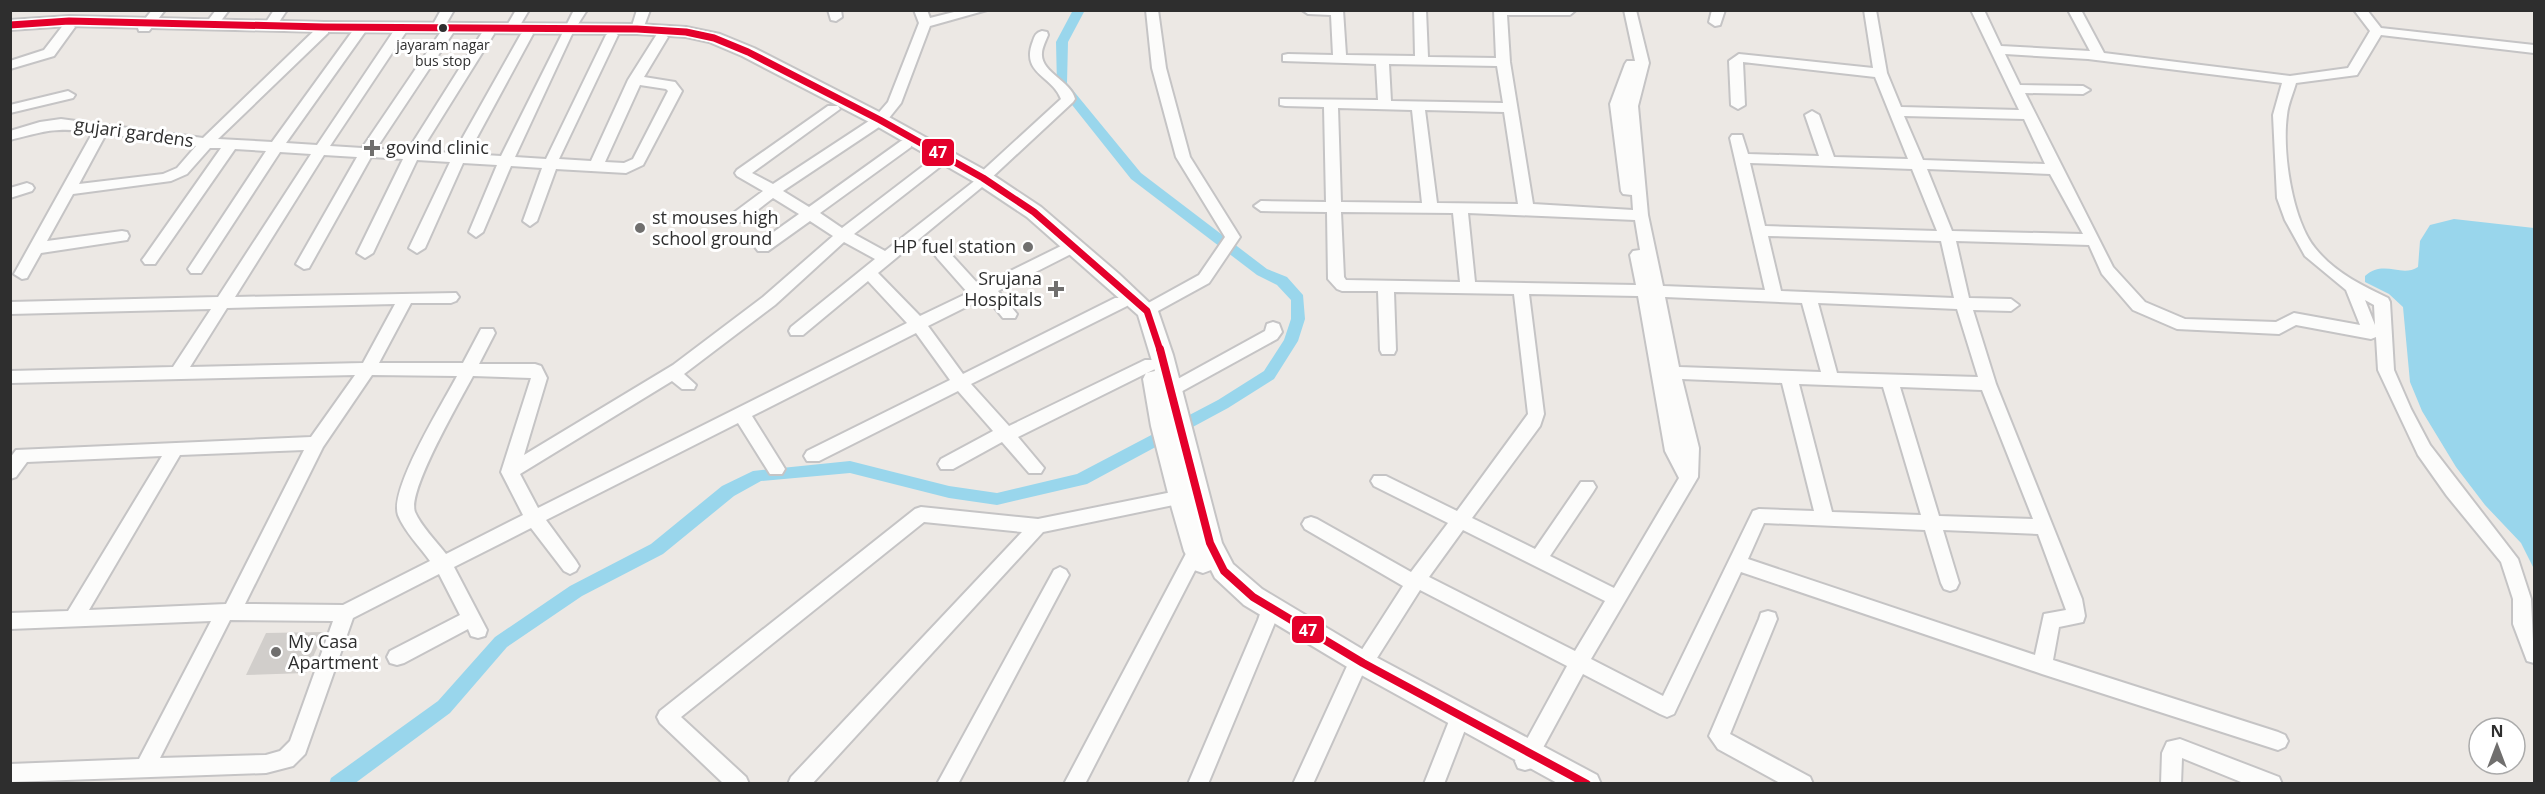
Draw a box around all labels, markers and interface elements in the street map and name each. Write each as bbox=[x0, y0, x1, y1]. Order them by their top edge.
marker: jayaram nagar bus stop bbox=[437, 22, 449, 34]
place label: jayaram nagar bus stop bbox=[395, 35, 490, 70]
street label: gujari gardens bbox=[73, 112, 195, 152]
place label: govind clinic bbox=[386, 135, 489, 159]
line badge: 47 bbox=[921, 138, 955, 167]
marker: govind clinic bbox=[363, 139, 381, 157]
text: 47 bbox=[929, 141, 947, 163]
place label: st mouses high school ground bbox=[652, 205, 779, 250]
marker: st mouses high school ground bbox=[633, 221, 647, 235]
place label: HP fuel station bbox=[893, 234, 1016, 258]
marker: HP fuel station bbox=[1021, 240, 1035, 254]
place label: Srujana Hospitals bbox=[964, 266, 1042, 311]
marker: Srujana Hospitals bbox=[1047, 280, 1065, 298]
line badge: 47 bbox=[1291, 615, 1325, 644]
text: 47 bbox=[1299, 619, 1317, 641]
place label: My Casa Apartment bbox=[288, 629, 378, 674]
marker: My Casa Apartment bbox=[269, 645, 283, 659]
north arrow bbox=[2467, 716, 2527, 776]
text: N bbox=[2490, 720, 2504, 742]

